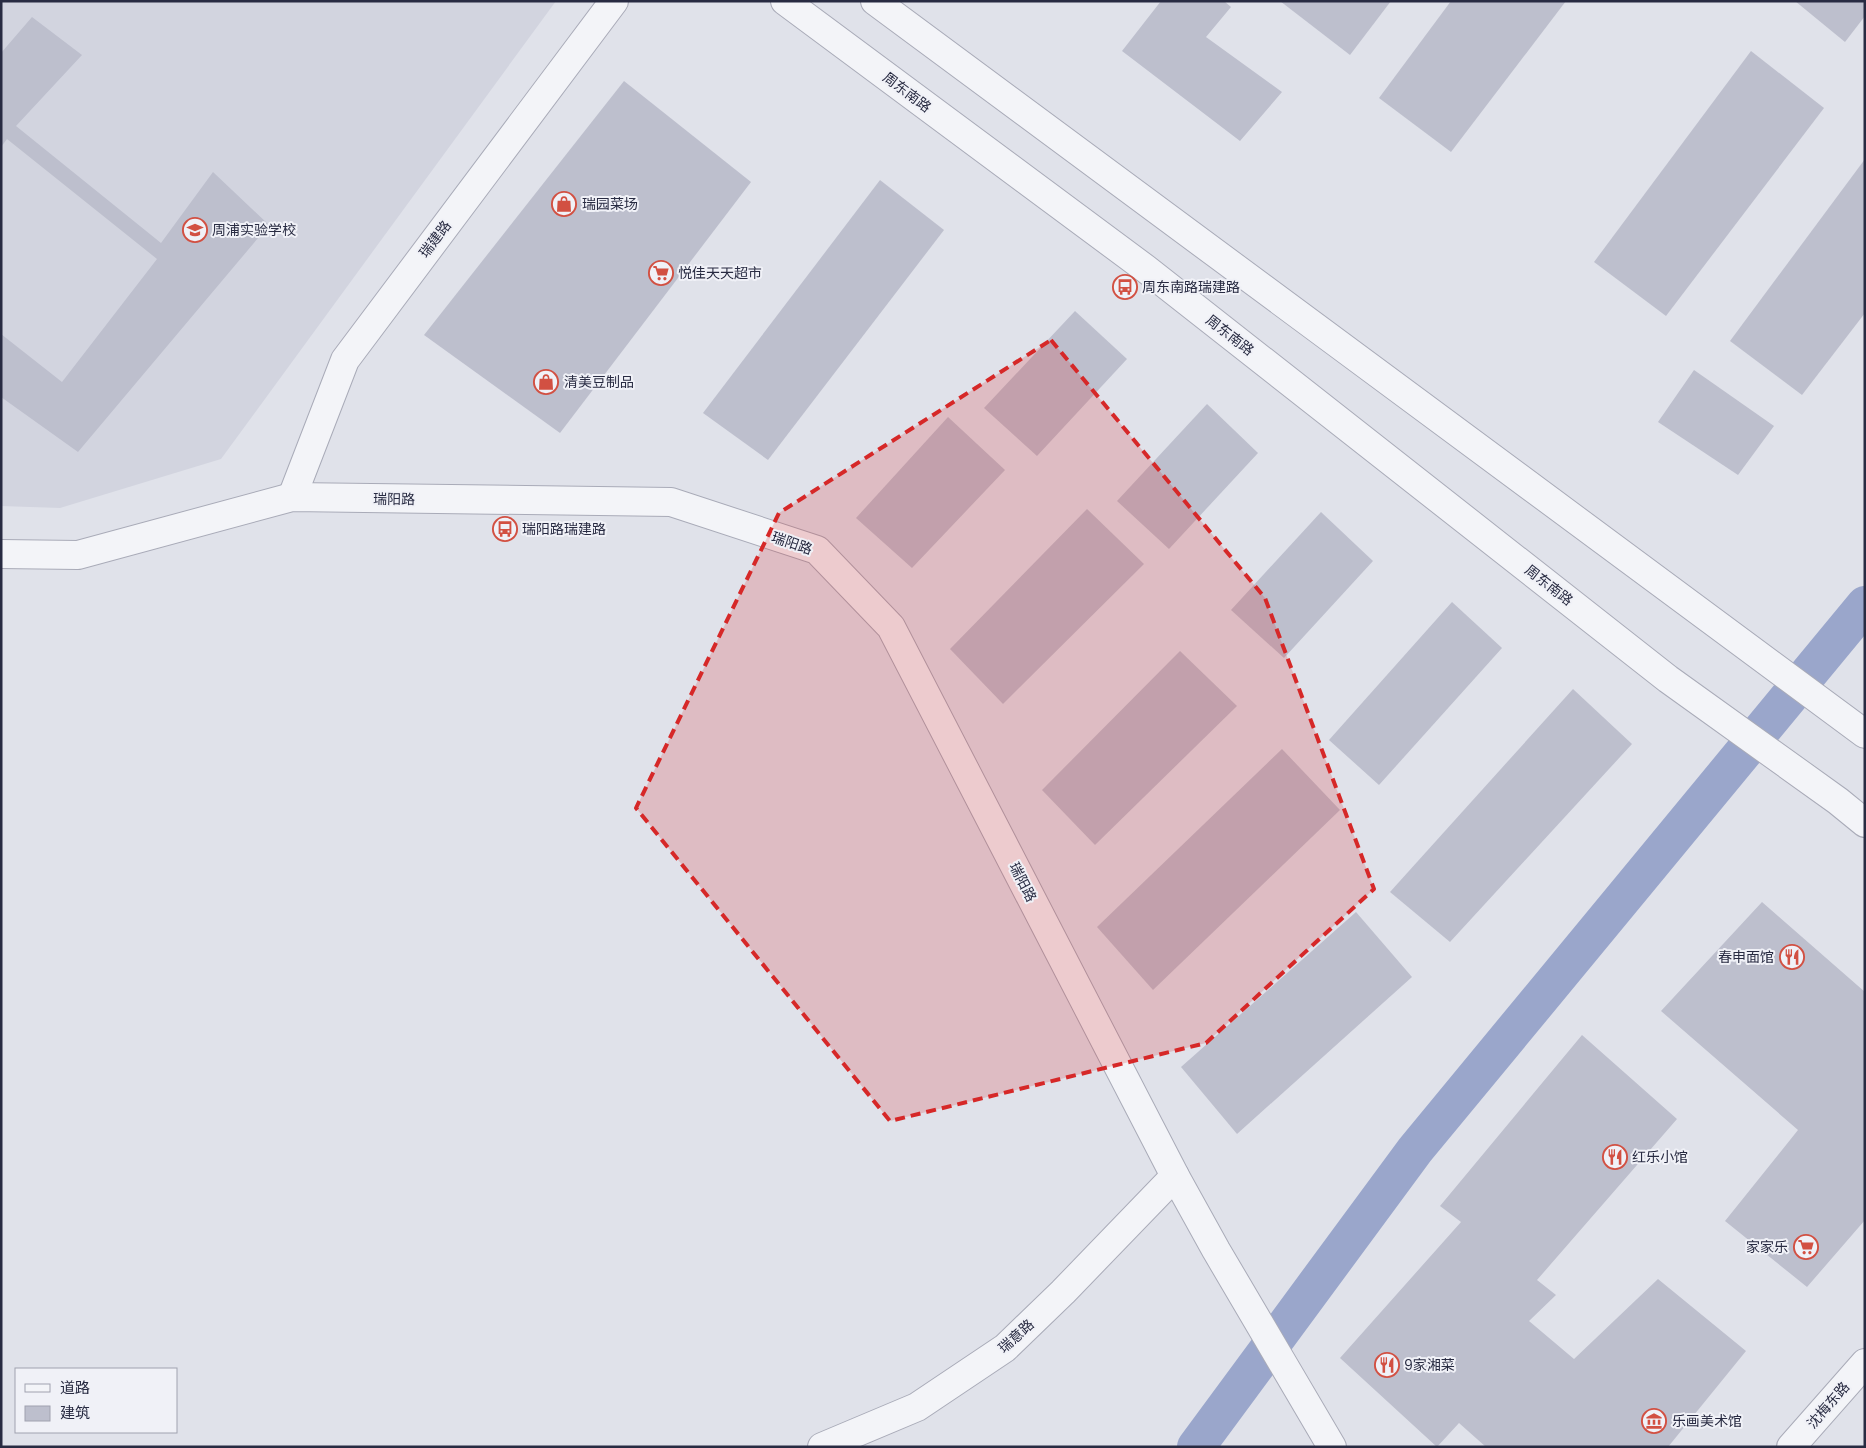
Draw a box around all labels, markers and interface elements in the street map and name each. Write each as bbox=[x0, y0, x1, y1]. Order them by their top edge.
street label: 周东南路 bbox=[879, 67, 935, 117]
shop icon: 瑞园菜场 bbox=[551, 191, 577, 217]
place label: 瑞园菜场 bbox=[582, 194, 638, 214]
street label: 瑞建路 bbox=[414, 216, 456, 262]
school or university icon: 周浦实验学校 bbox=[182, 217, 208, 243]
place label: 周浦实验学校 bbox=[212, 220, 296, 240]
supermarket icon: 悦佳天天超市 bbox=[648, 260, 674, 286]
place label: 悦佳天天超市 bbox=[678, 263, 762, 283]
bus stop icon: 周东南路瑞建路 bbox=[1112, 274, 1138, 300]
place label: 周东南路瑞建路 bbox=[1142, 277, 1240, 297]
street label: 周东南路 bbox=[1202, 310, 1258, 360]
shop icon: 清美豆制品 bbox=[533, 369, 559, 395]
place label: 清美豆制品 bbox=[564, 372, 634, 392]
street label: 瑞阳路 bbox=[373, 489, 415, 509]
bus stop icon: 瑞阳路瑞建路 bbox=[492, 516, 518, 542]
place label: 瑞阳路瑞建路 bbox=[522, 519, 606, 539]
street label: 瑞阳路 bbox=[769, 527, 815, 559]
street label: 周东南路 bbox=[1521, 560, 1577, 610]
street label: 瑞阳路 bbox=[1005, 859, 1041, 905]
restaurant icon: 春申面馆 bbox=[1779, 944, 1805, 970]
place label: 春申面馆 bbox=[1718, 947, 1774, 967]
restaurant icon: 红乐小馆 bbox=[1602, 1144, 1628, 1170]
place label: 红乐小馆 bbox=[1632, 1147, 1688, 1167]
supermarket icon: 家家乐 bbox=[1793, 1234, 1819, 1260]
place label: 家家乐 bbox=[1746, 1237, 1788, 1257]
street label: 瑞意路 bbox=[994, 1315, 1038, 1357]
restaurant icon: 9家湘菜 bbox=[1374, 1352, 1400, 1378]
place label: 9家湘菜 bbox=[1404, 1355, 1455, 1375]
legend bbox=[15, 1368, 178, 1433]
text: 道路 bbox=[60, 1377, 90, 1398]
street label: 沈梅东路 bbox=[1802, 1377, 1854, 1433]
text: 建筑 bbox=[60, 1402, 90, 1423]
museum icon: 乐画美术馆 bbox=[1641, 1408, 1667, 1434]
place label: 乐画美术馆 bbox=[1672, 1411, 1742, 1431]

